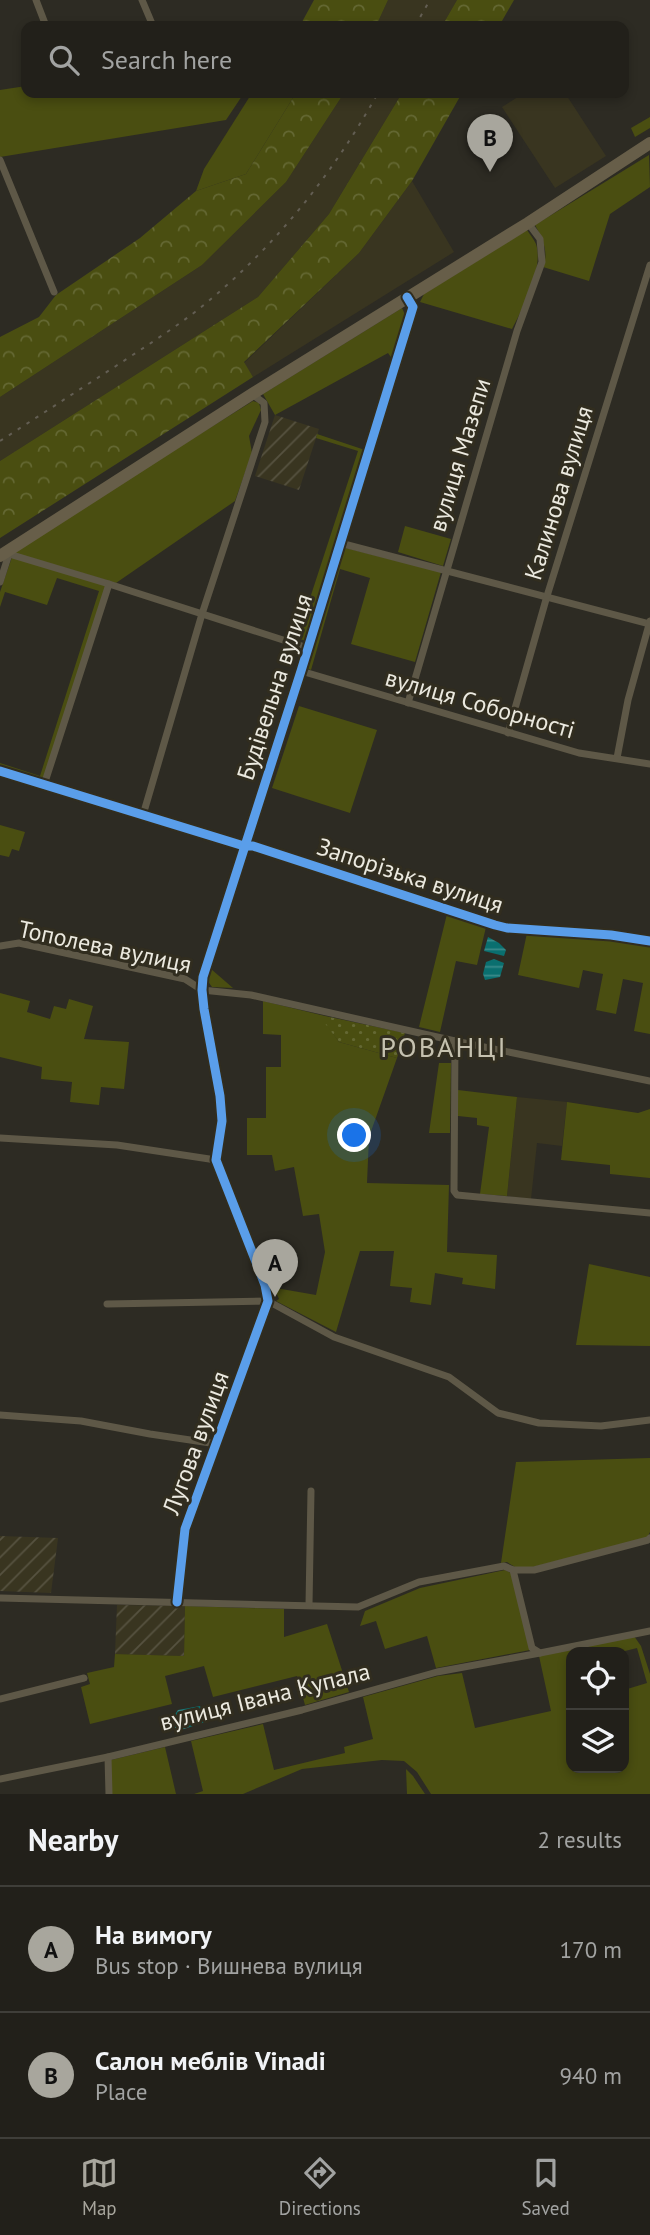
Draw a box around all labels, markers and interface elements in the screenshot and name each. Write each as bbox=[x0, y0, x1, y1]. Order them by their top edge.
search box bbox=[21, 21, 629, 98]
icon: search bbox=[45, 41, 83, 79]
text: Search here bbox=[101, 43, 232, 76]
pin: B bbox=[467, 114, 513, 172]
street label: вулиця Мазепи bbox=[422, 374, 498, 535]
street label: Калинова вулиця bbox=[517, 402, 600, 584]
street label: Будівельна вулиця bbox=[230, 590, 319, 784]
street label: вулиця Соборності bbox=[382, 662, 578, 745]
street label: Запорізька вулиця bbox=[313, 831, 507, 920]
street label: Тополева вулиця bbox=[16, 913, 194, 980]
district label: РОВАНЦІ bbox=[380, 1028, 508, 1065]
your location bbox=[337, 1118, 371, 1152]
pin: A bbox=[252, 1239, 298, 1297]
street label: Лугова вулиця bbox=[155, 1367, 236, 1520]
map controls bbox=[566, 1647, 629, 1773]
button: locate bbox=[566, 1647, 629, 1710]
street label: вулиця Івана Купала bbox=[157, 1655, 373, 1738]
button: layers bbox=[566, 1710, 629, 1773]
text: Nearby bbox=[28, 1820, 118, 1859]
text: 2 results bbox=[538, 1825, 622, 1854]
text: На вимогу bbox=[95, 1918, 212, 1951]
text: A bbox=[44, 1935, 58, 1964]
text: 170 m bbox=[560, 1935, 622, 1964]
text: Bus stop · Вишнева вулиця bbox=[95, 1951, 363, 1980]
text: Салон меблів Vinadi bbox=[95, 2044, 326, 2077]
text: B bbox=[44, 2061, 58, 2090]
text: 940 m bbox=[560, 2061, 622, 2090]
text: Place bbox=[95, 2077, 148, 2106]
tab: Map bbox=[80, 2154, 118, 2220]
tab: Directions bbox=[279, 2154, 361, 2220]
tab: Saved bbox=[521, 2154, 570, 2220]

